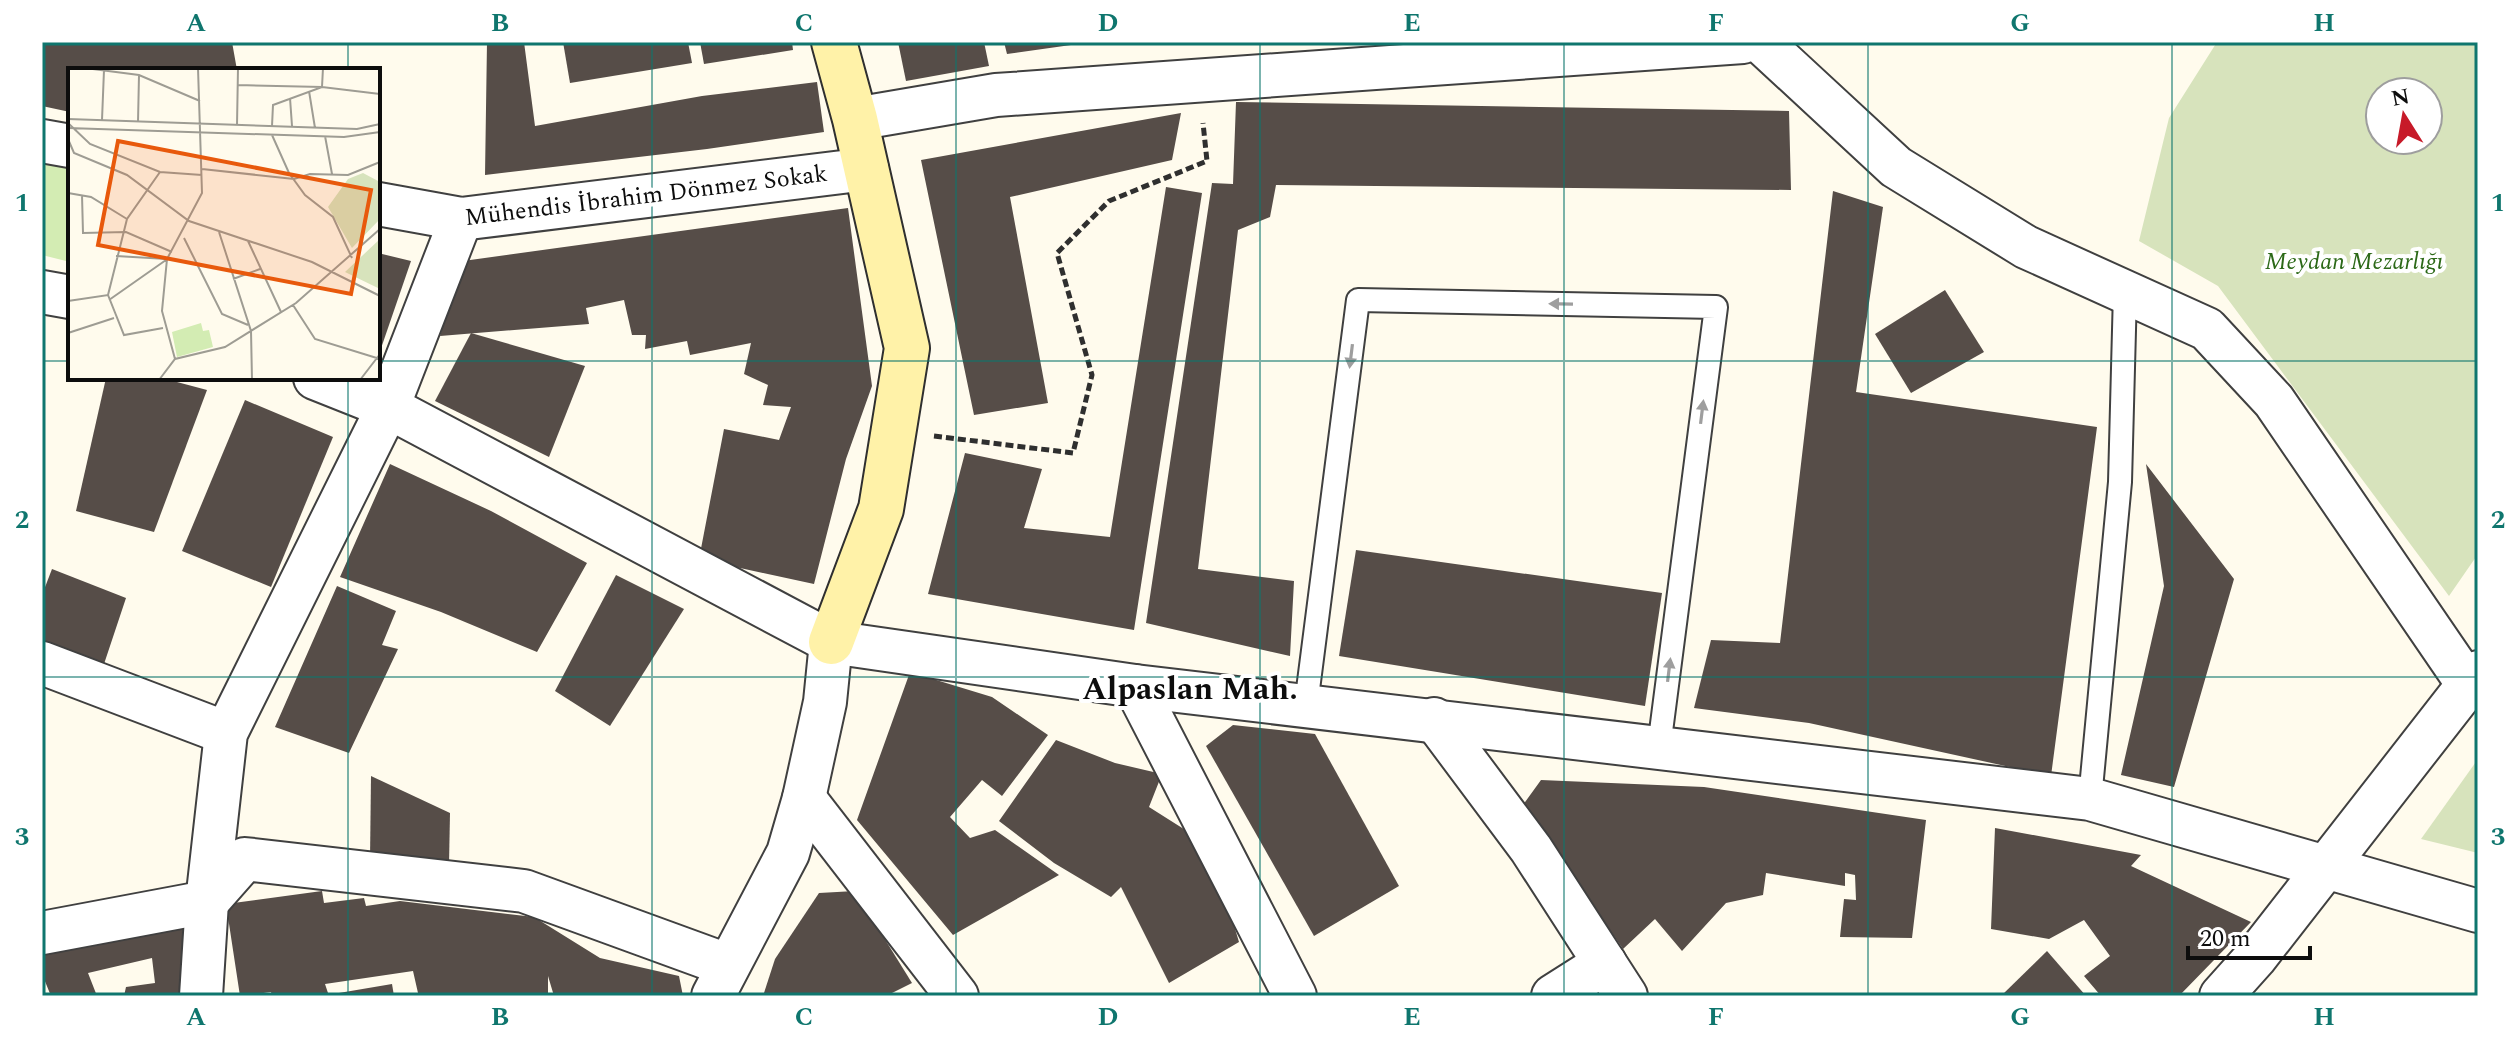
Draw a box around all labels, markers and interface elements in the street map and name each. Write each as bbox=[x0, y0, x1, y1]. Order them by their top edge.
text: A bbox=[186, 3, 206, 43]
text: B bbox=[491, 3, 509, 43]
text: C bbox=[795, 3, 813, 43]
text: D bbox=[1098, 3, 1118, 43]
text: E bbox=[1403, 3, 1421, 43]
text: F bbox=[1708, 3, 1724, 43]
text: G bbox=[2010, 3, 2030, 43]
text: H bbox=[2313, 3, 2335, 43]
inset map bbox=[68, 68, 380, 380]
north arrow bbox=[2364, 76, 2444, 156]
text: N bbox=[2389, 80, 2412, 116]
street label: Mühendis İbrahim Dönmez Sokak bbox=[463, 156, 830, 236]
text: 1 bbox=[15, 183, 29, 223]
text: 1 bbox=[2491, 183, 2505, 223]
park label: Meydan Mezarlığı bbox=[2265, 244, 2443, 280]
one-way arrow bbox=[1548, 298, 1573, 310]
one-way arrow bbox=[1344, 344, 1357, 369]
one-way arrow bbox=[1696, 399, 1709, 424]
text: 2 bbox=[15, 500, 29, 540]
text: 2 bbox=[2491, 500, 2505, 540]
one-way arrow bbox=[1663, 657, 1676, 682]
district label: Alpaslan Mah. bbox=[1082, 665, 1298, 714]
text: 3 bbox=[15, 817, 29, 857]
text: 3 bbox=[2491, 817, 2505, 857]
scale bar bbox=[2188, 910, 2310, 960]
text: 20 m bbox=[2200, 921, 2251, 957]
text: A bbox=[186, 997, 206, 1037]
text: B bbox=[491, 997, 509, 1037]
text: C bbox=[795, 997, 813, 1037]
text: D bbox=[1098, 997, 1118, 1037]
text: E bbox=[1403, 997, 1421, 1037]
text: F bbox=[1708, 997, 1724, 1037]
text: G bbox=[2010, 997, 2030, 1037]
text: H bbox=[2313, 997, 2335, 1037]

